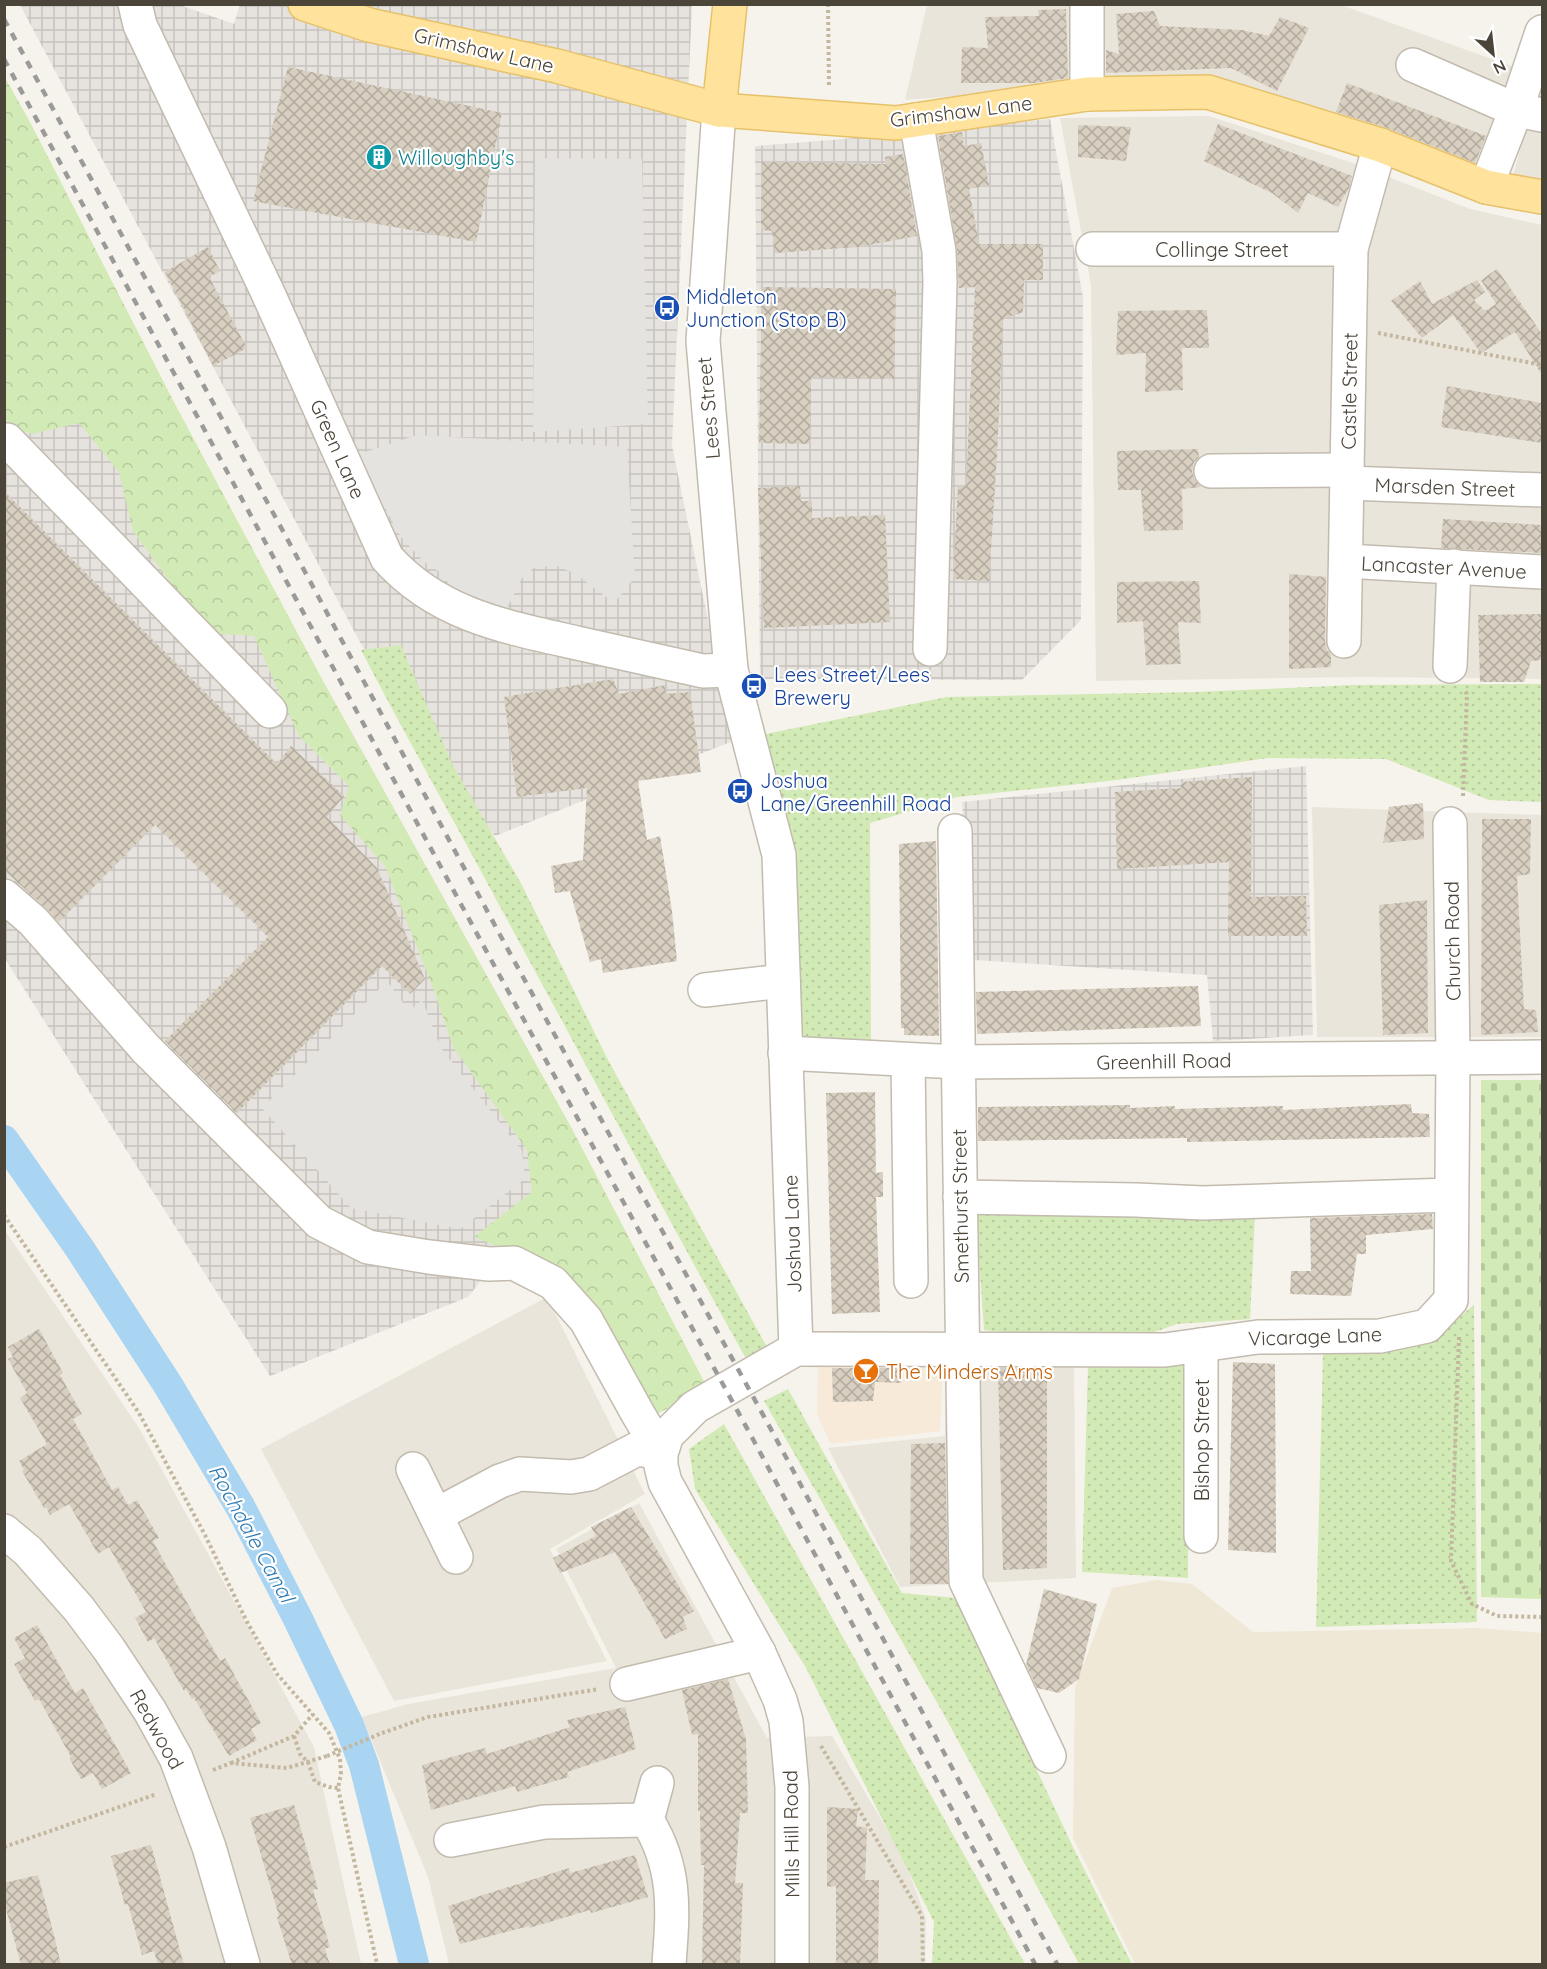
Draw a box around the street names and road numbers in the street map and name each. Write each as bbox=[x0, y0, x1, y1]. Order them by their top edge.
street label: Grimshaw Lane bbox=[412, 22, 556, 78]
street label: Grimshaw Lane bbox=[889, 90, 1033, 132]
street label: Collinge Street bbox=[1155, 237, 1289, 262]
street label: Castle Street bbox=[1335, 332, 1363, 450]
street label: Lees Street bbox=[691, 356, 725, 460]
street label: Green Lane bbox=[305, 395, 371, 503]
street label: Marsden Street bbox=[1374, 472, 1516, 502]
street label: Lancaster Avenue bbox=[1361, 550, 1527, 584]
street label: Church Road bbox=[1438, 881, 1466, 1001]
street label: Greenhill Road bbox=[1096, 1047, 1232, 1075]
street label: Smethurst Street bbox=[946, 1128, 974, 1283]
street label: Joshua Lane bbox=[777, 1174, 807, 1294]
street label: Vicarage Lane bbox=[1248, 1321, 1382, 1351]
street label: Bishop Street bbox=[1189, 1379, 1214, 1501]
street label: Redwood bbox=[125, 1684, 189, 1774]
street label: Mills Hill Road bbox=[777, 1770, 805, 1898]

